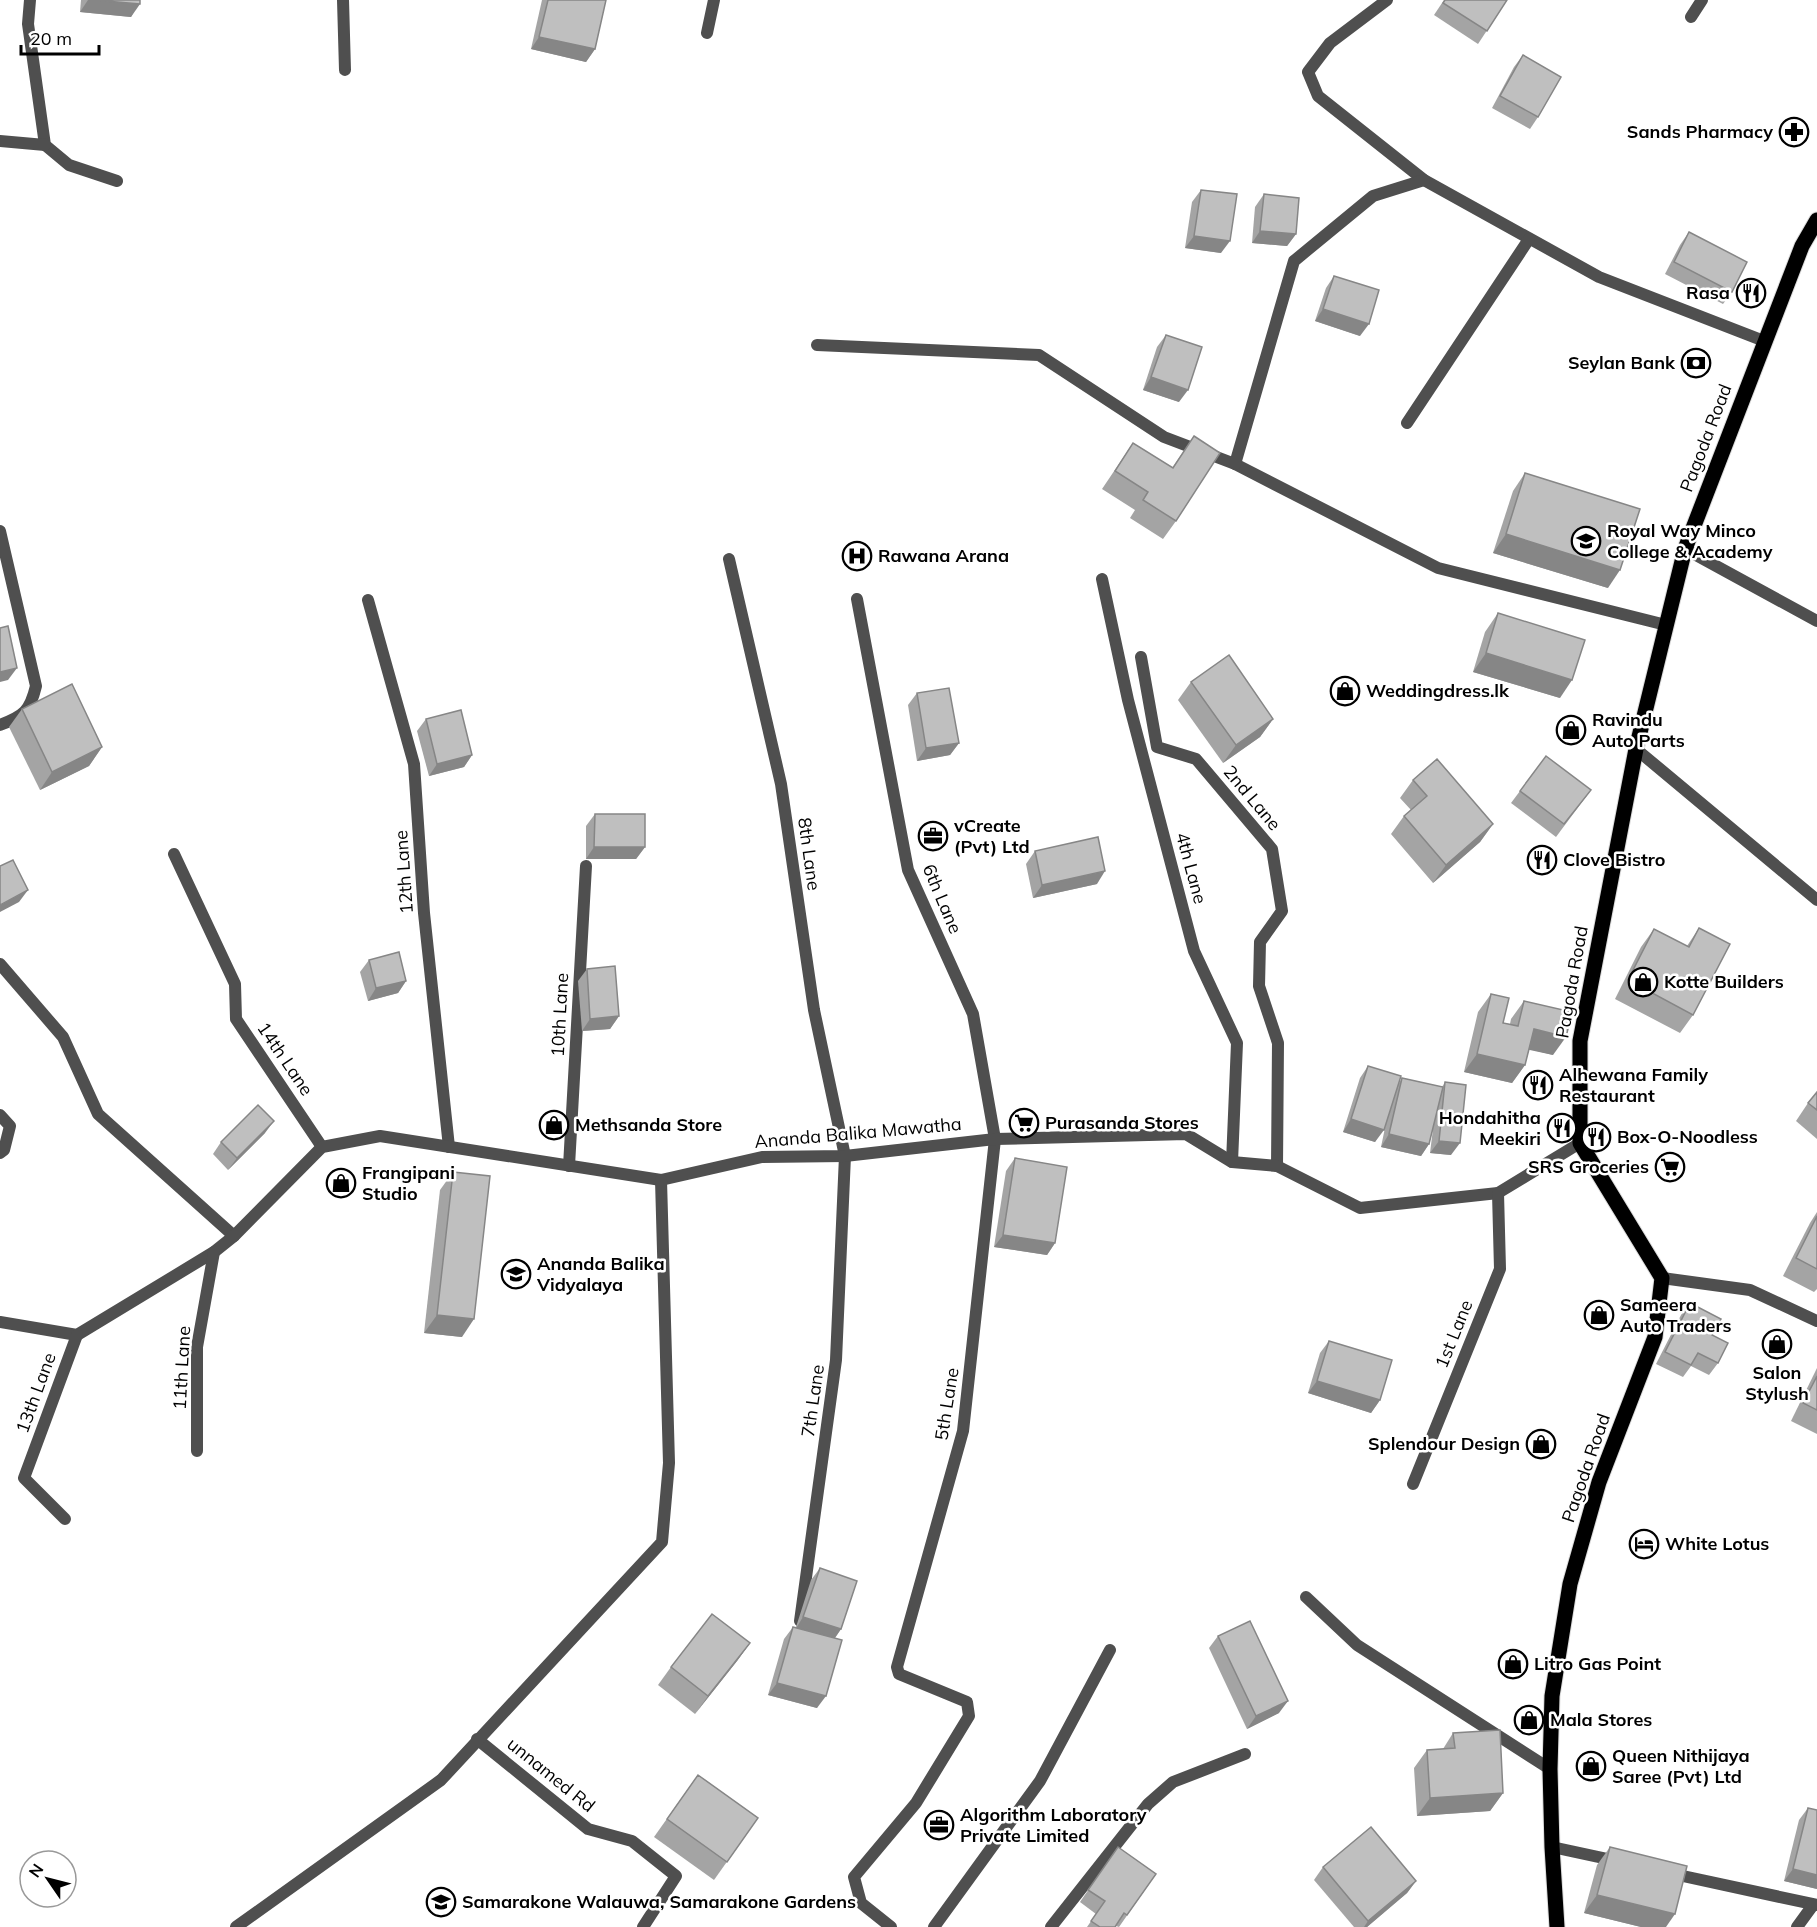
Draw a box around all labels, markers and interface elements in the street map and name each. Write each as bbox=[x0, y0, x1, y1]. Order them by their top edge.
scale bar bbox=[21, 18, 99, 56]
text: 20 m bbox=[30, 27, 72, 50]
pharmacy icon: Sands Pharmacy bbox=[1778, 116, 1810, 148]
place label: Sands Pharmacy bbox=[1627, 120, 1773, 143]
restaurant icon: Rasa bbox=[1735, 277, 1767, 309]
place label: Rasa bbox=[1686, 281, 1730, 304]
bank icon: Seylan Bank bbox=[1680, 347, 1712, 379]
place label: Seylan Bank bbox=[1568, 351, 1676, 374]
street label: Pagoda Road bbox=[1674, 381, 1737, 495]
place label: Royal Way Minco College & Academy bbox=[1607, 519, 1773, 563]
school or university icon: Royal Way Minco College & Academy bbox=[1570, 525, 1602, 557]
hospital icon: Rawana Arana bbox=[841, 540, 873, 572]
place label: Rawana Arana bbox=[878, 544, 1009, 567]
shop icon: Weddingdress.lk bbox=[1329, 675, 1361, 707]
place label: Weddingdress.lk bbox=[1366, 679, 1510, 702]
place label: Ravindu Auto Parts bbox=[1592, 708, 1685, 752]
shop icon: Ravindu Auto Parts bbox=[1555, 714, 1587, 746]
street label: 2nd Lane bbox=[1219, 760, 1286, 835]
place label: vCreate (Pvt) Ltd bbox=[953, 814, 1030, 858]
street label: 8th Lane bbox=[793, 816, 826, 892]
office icon: vCreate (Pvt) Ltd bbox=[917, 820, 949, 852]
street label: 12th Lane bbox=[389, 829, 418, 915]
street label: 4th Lane bbox=[1171, 829, 1212, 906]
restaurant icon: Clove Bistro bbox=[1526, 844, 1558, 876]
place label: Clove Bistro bbox=[1563, 848, 1665, 871]
street label: 6th Lane bbox=[918, 861, 967, 937]
street label: Pagoda Road bbox=[1550, 924, 1593, 1040]
shop icon: Kotte Builders bbox=[1627, 966, 1659, 998]
place label: Kotte Builders bbox=[1664, 970, 1784, 993]
street label: 10th Lane bbox=[546, 972, 573, 1058]
street label: 14th Lane bbox=[252, 1017, 318, 1100]
place label: Alhewana Family Restaurant bbox=[1559, 1063, 1708, 1107]
restaurant icon: Alhewana Family Restaurant bbox=[1522, 1069, 1554, 1101]
place label: Hondahitha Meekiri bbox=[1439, 1106, 1541, 1150]
supermarket icon: Purasanda Stores bbox=[1008, 1107, 1040, 1139]
shop icon: Methsanda Store bbox=[538, 1109, 570, 1141]
place label: Purasanda Stores bbox=[1045, 1111, 1199, 1134]
street label: Ananda Balika Mawatha bbox=[753, 1112, 962, 1153]
restaurant icon: Hondahitha Meekiri bbox=[1546, 1112, 1578, 1144]
place label: Methsanda Store bbox=[575, 1113, 722, 1136]
restaurant icon: Box-O-Noodless bbox=[1580, 1121, 1612, 1153]
place label: Box-O-Noodless bbox=[1617, 1125, 1758, 1148]
supermarket icon: SRS Groceries bbox=[1654, 1151, 1686, 1183]
place label: SRS Groceries bbox=[1528, 1155, 1649, 1178]
place label: Frangipani Studio bbox=[362, 1161, 455, 1205]
shop icon: Frangipani Studio bbox=[325, 1167, 357, 1199]
place label: Ananda Balika Vidyalaya bbox=[536, 1252, 665, 1296]
school or university icon: Ananda Balika Vidyalaya bbox=[500, 1258, 532, 1290]
place label: Sameera Auto Traders bbox=[1620, 1293, 1731, 1337]
street label: 1st Lane bbox=[1429, 1296, 1478, 1371]
shop icon: Sameera Auto Traders bbox=[1583, 1299, 1615, 1331]
street label: 11th Lane bbox=[168, 1325, 195, 1411]
shop icon: Salon Stylush bbox=[1761, 1328, 1793, 1360]
street label: 13th Lane bbox=[10, 1349, 61, 1436]
place label: Salon Stylush bbox=[1745, 1361, 1809, 1405]
street label: 7th Lane bbox=[796, 1363, 829, 1439]
street label: 5th Lane bbox=[929, 1366, 964, 1442]
street label: Pagoda Road bbox=[1556, 1410, 1615, 1525]
shop icon: Splendour Design bbox=[1525, 1428, 1557, 1460]
place label: Splendour Design bbox=[1368, 1432, 1520, 1455]
hotel icon: White Lotus bbox=[1628, 1528, 1660, 1560]
place label: White Lotus bbox=[1665, 1532, 1769, 1555]
shop icon: Litro Gas Point bbox=[1497, 1648, 1529, 1680]
place label: Litro Gas Point bbox=[1534, 1652, 1661, 1675]
shop icon: Mala Stores bbox=[1513, 1704, 1545, 1736]
place label: Mala Stores bbox=[1550, 1708, 1652, 1731]
street label: unnamed Rd bbox=[503, 1732, 600, 1817]
place label: Queen Nithijaya Saree (Pvt) Ltd bbox=[1612, 1744, 1750, 1788]
shop icon: Queen Nithijaya Saree (Pvt) Ltd bbox=[1575, 1750, 1607, 1782]
place label: Algorithm Laboratory Private Limited bbox=[960, 1803, 1147, 1847]
office icon: Algorithm Laboratory Private Limited bbox=[923, 1809, 955, 1841]
north arrow bbox=[18, 1849, 78, 1909]
text: N bbox=[24, 1860, 47, 1881]
school or university icon: Samarakone Walauwa, Samarakone Gardens bbox=[425, 1886, 457, 1918]
place label: Samarakone Walauwa, Samarakone Gardens bbox=[462, 1890, 856, 1913]

